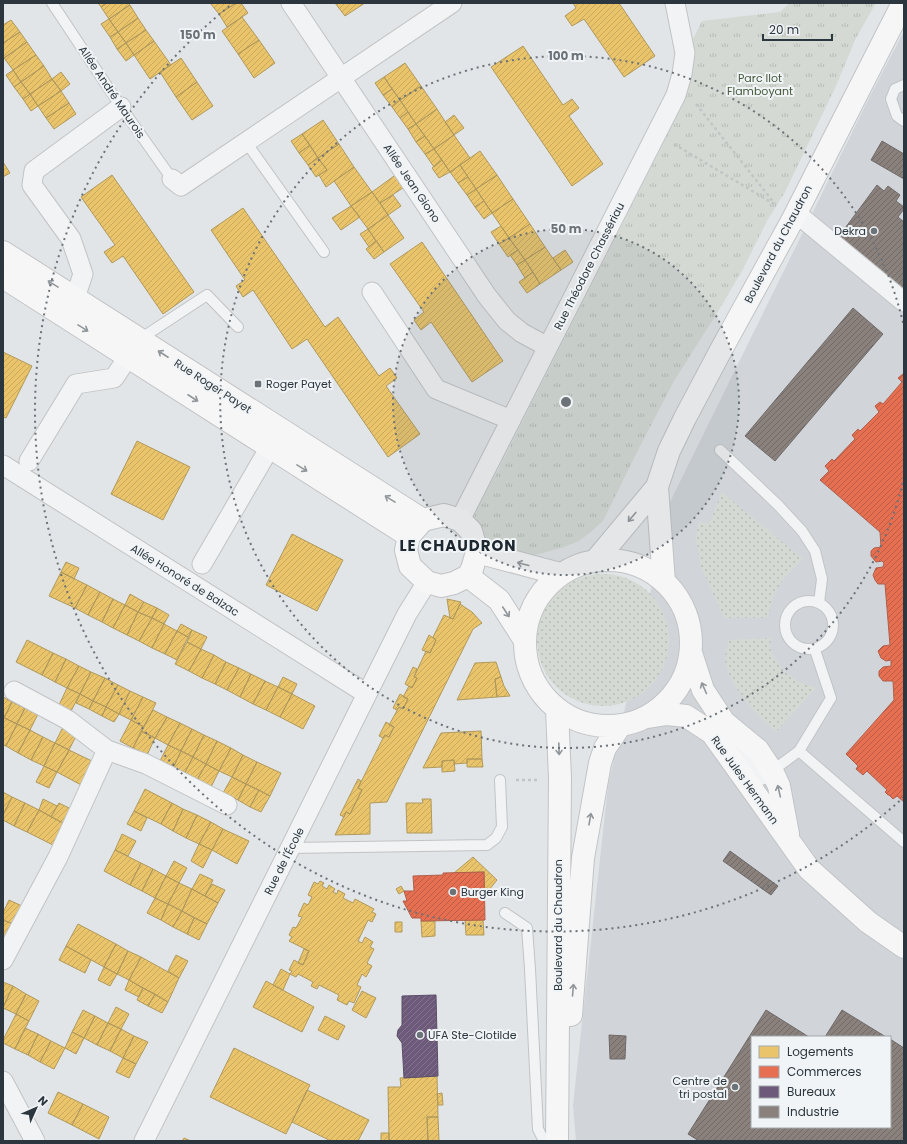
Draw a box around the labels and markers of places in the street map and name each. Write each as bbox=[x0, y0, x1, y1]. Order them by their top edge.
place label: Dekra bbox=[834, 223, 866, 239]
marker: Dekra bbox=[869, 226, 879, 236]
place label: Roger Payet bbox=[266, 376, 332, 392]
marker: Roger Payet bbox=[253, 379, 263, 389]
centre of rings bbox=[559, 395, 573, 409]
place label: Burger King bbox=[461, 884, 524, 900]
marker: Burger King bbox=[448, 887, 458, 897]
place label: UFA Ste-Clotilde bbox=[428, 1027, 517, 1043]
marker: UFA Ste-Clotilde bbox=[415, 1030, 425, 1040]
place label: Centre de tri postal bbox=[673, 1073, 727, 1102]
marker: Centre de tri postal bbox=[730, 1082, 740, 1092]

